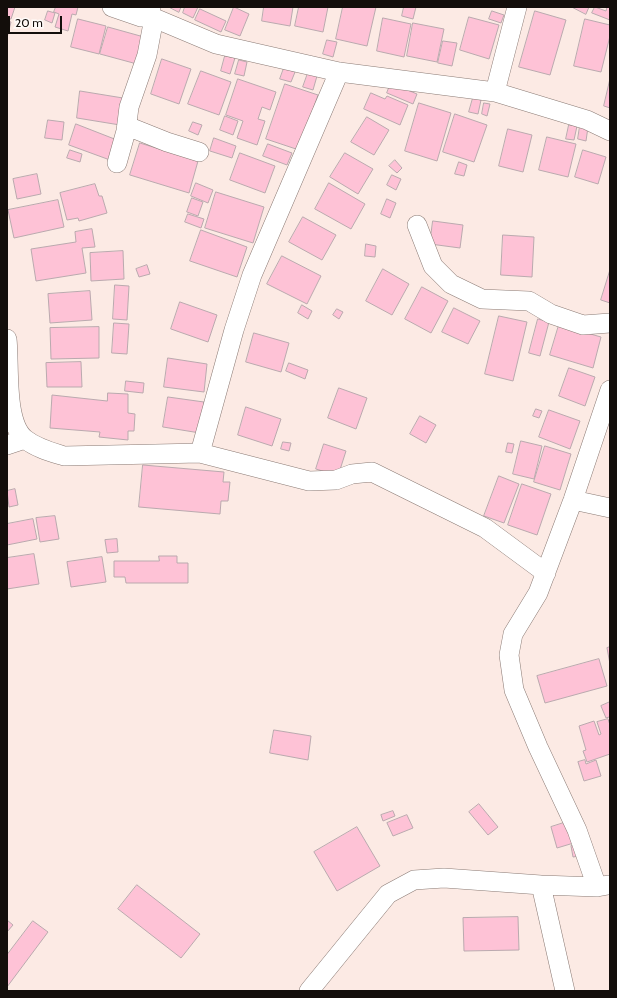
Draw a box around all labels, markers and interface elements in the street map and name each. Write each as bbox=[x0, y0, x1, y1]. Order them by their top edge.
scale bar bbox=[10, 8, 64, 34]
text: 20 m bbox=[15, 15, 43, 30]

